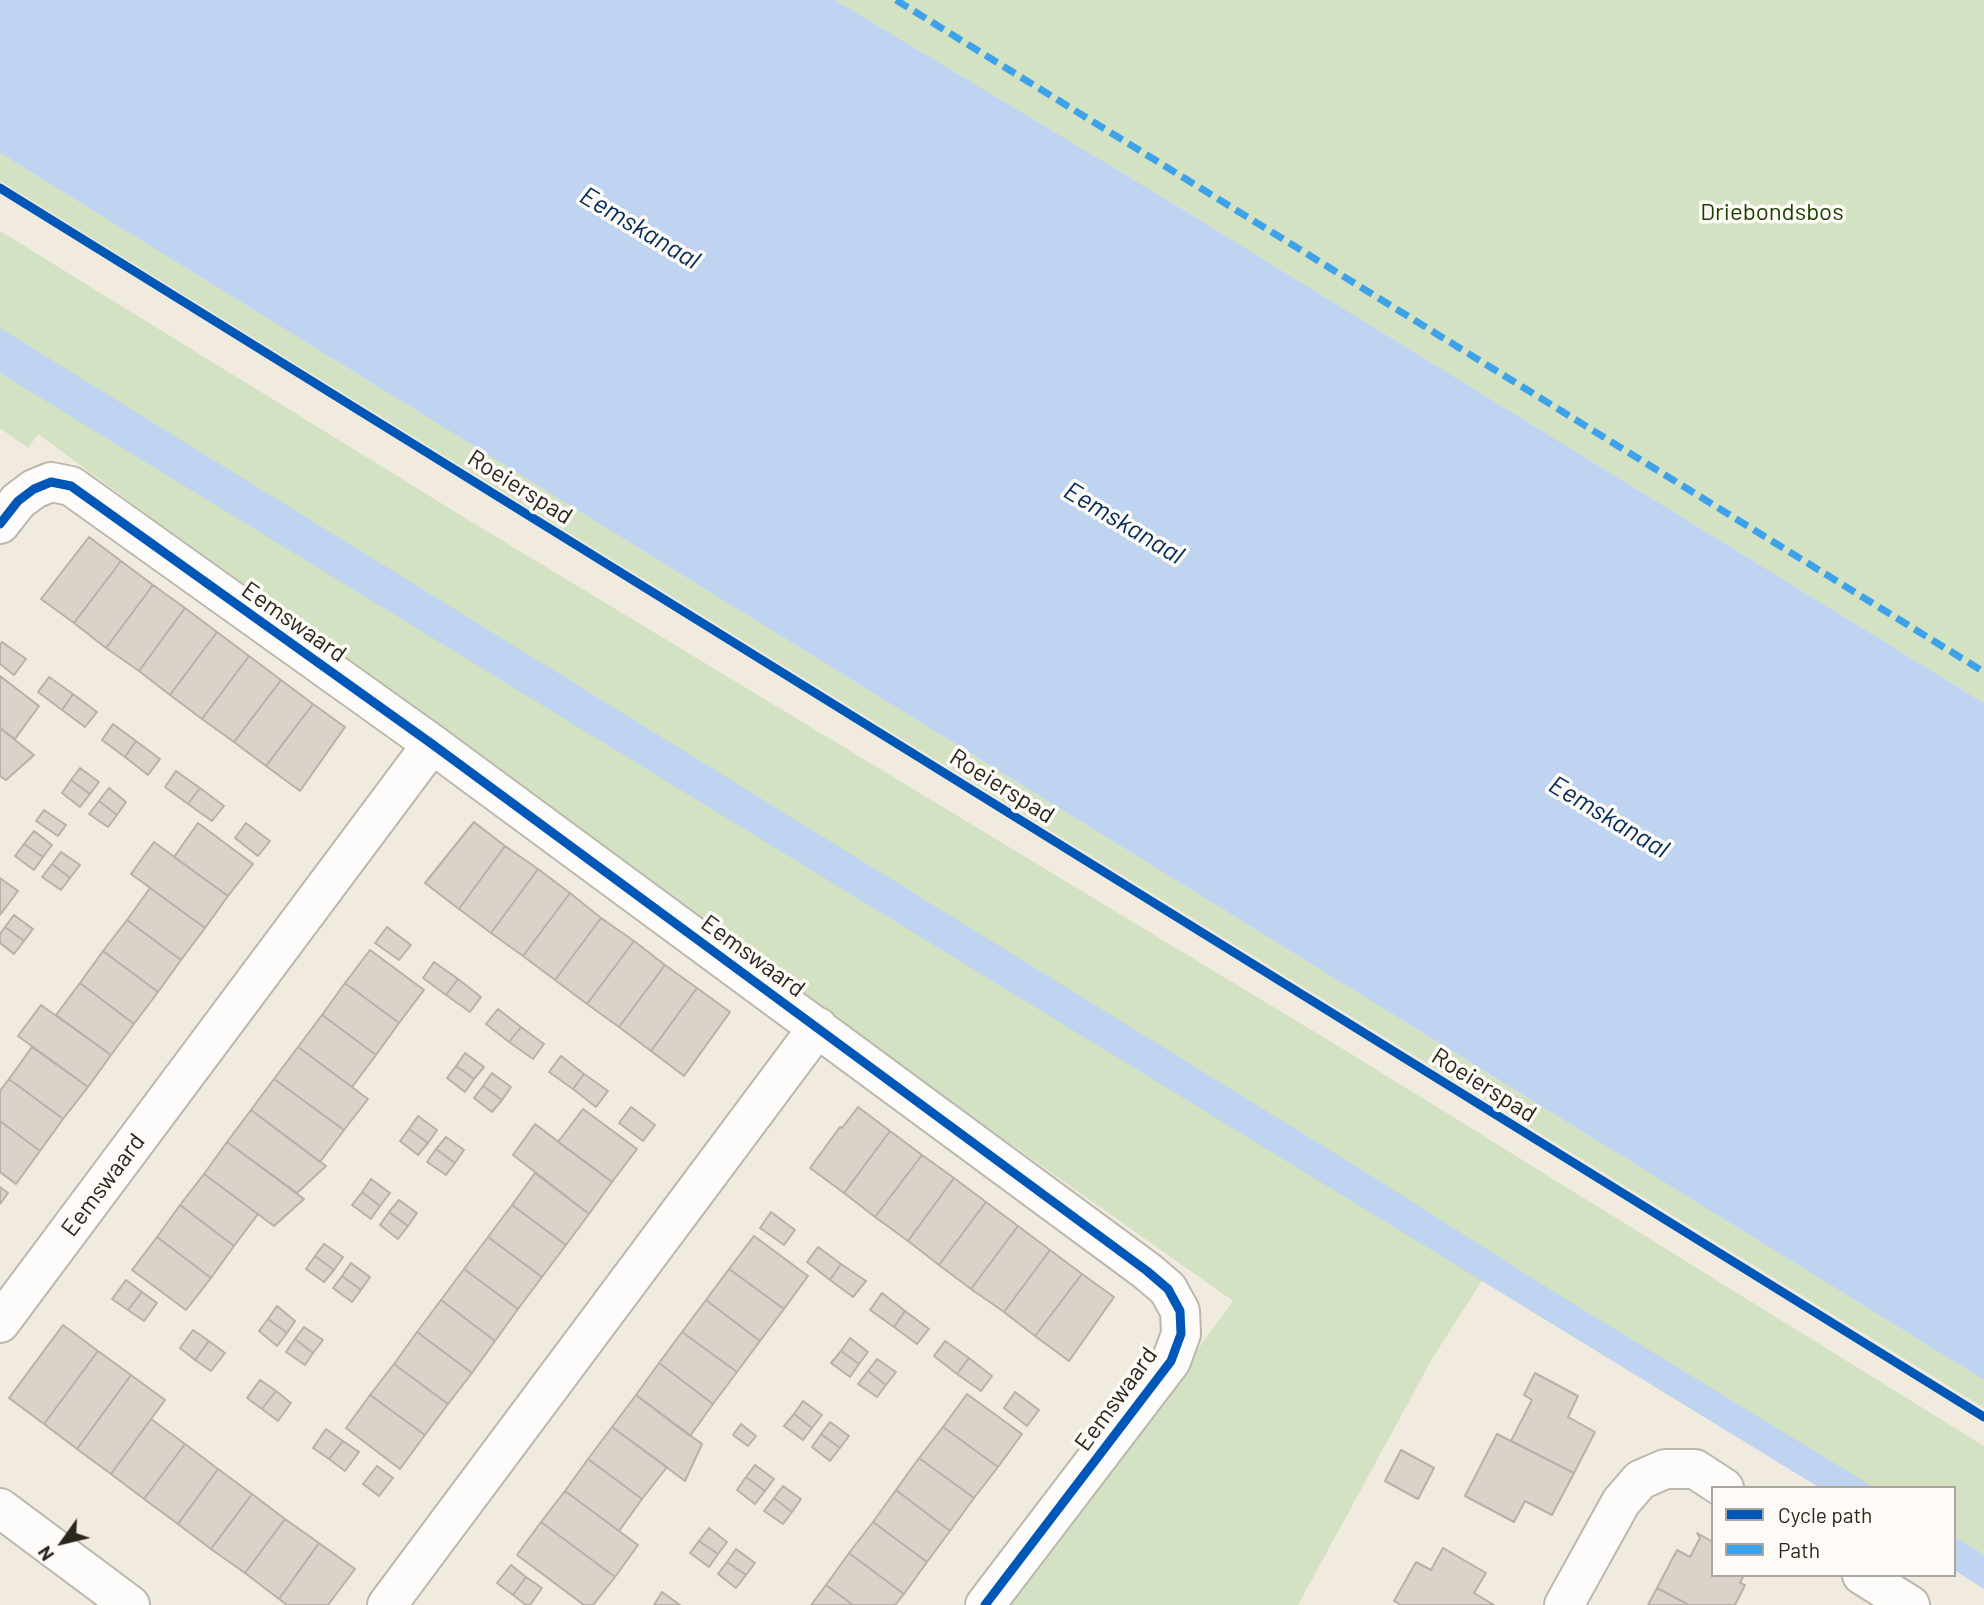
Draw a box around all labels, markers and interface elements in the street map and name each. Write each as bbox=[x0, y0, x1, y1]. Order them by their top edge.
water label: Eemskanaal bbox=[574, 180, 706, 276]
park label: Driebondsbos bbox=[1700, 198, 1844, 226]
street label: Roeierspad bbox=[462, 443, 578, 531]
water label: Eemskanaal bbox=[1058, 475, 1190, 571]
street label: Eemswaard bbox=[236, 575, 352, 669]
street label: Roeierspad bbox=[944, 742, 1060, 830]
water label: Eemskanaal bbox=[1543, 769, 1675, 865]
street label: Eemswaard bbox=[695, 909, 811, 1003]
street label: Roeierspad bbox=[1426, 1041, 1542, 1129]
street label: Eemswaard bbox=[55, 1128, 151, 1242]
street label: Eemswaard bbox=[1069, 1341, 1163, 1457]
legend bbox=[1711, 1486, 1956, 1577]
text: Cycle path bbox=[1778, 1502, 1872, 1527]
north arrow bbox=[28, 1507, 98, 1577]
text: Path bbox=[1778, 1537, 1820, 1562]
text: N bbox=[32, 1542, 58, 1566]

